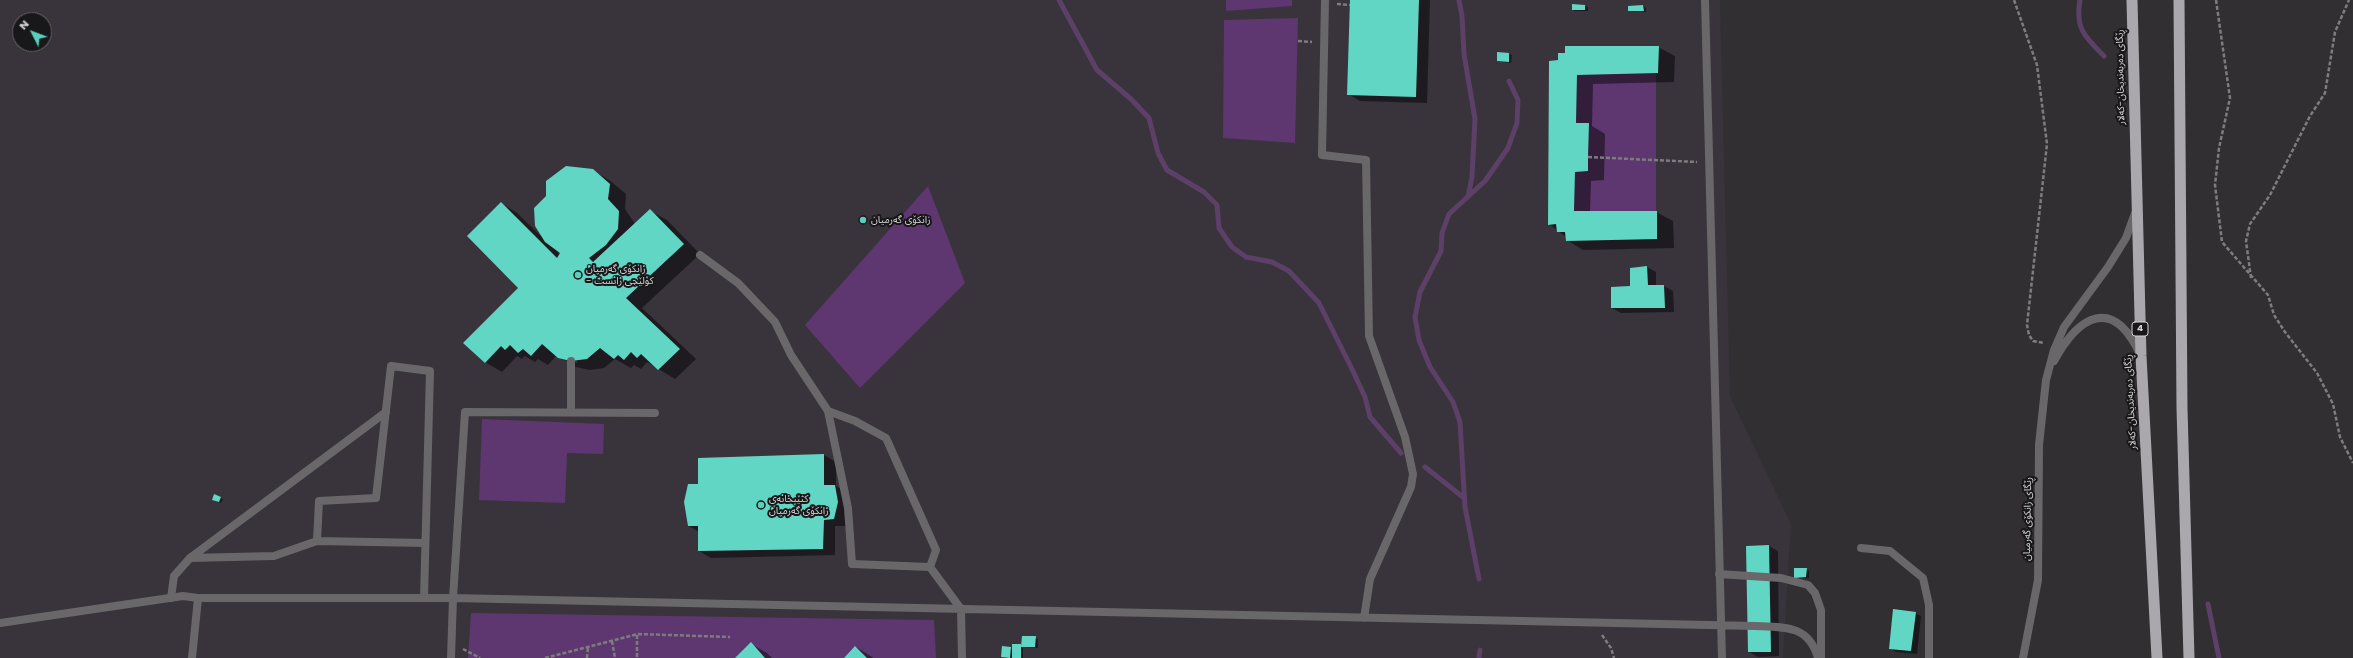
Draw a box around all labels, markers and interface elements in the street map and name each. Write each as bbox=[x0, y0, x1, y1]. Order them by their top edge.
north arrow bbox=[12, 12, 52, 52]
text: N bbox=[15, 16, 33, 33]
street label: ڕێگای دەربەندیخان-کەلار bbox=[2114, 29, 2128, 125]
place label: زانکۆی گەرمیان bbox=[871, 214, 931, 226]
marker: زانکۆی گەرمیان bbox=[858, 215, 868, 225]
place label: زانکۆی گەرمیان - کۆلێجی زانست bbox=[586, 263, 654, 286]
marker: زانکۆی گەرمیان - کۆلێجی زانست bbox=[573, 270, 583, 280]
road number: 4 bbox=[2132, 322, 2148, 336]
street label: ڕێگای دەربەندیخان-کەلار bbox=[2123, 354, 2139, 450]
street label: ڕێگای زانکۆی گەرمیان bbox=[2021, 477, 2035, 561]
place label: کتێبخانەی زانکۆی گەرمیان bbox=[769, 493, 829, 516]
marker: کتێبخانەی زانکۆی گەرمیان bbox=[756, 500, 766, 510]

